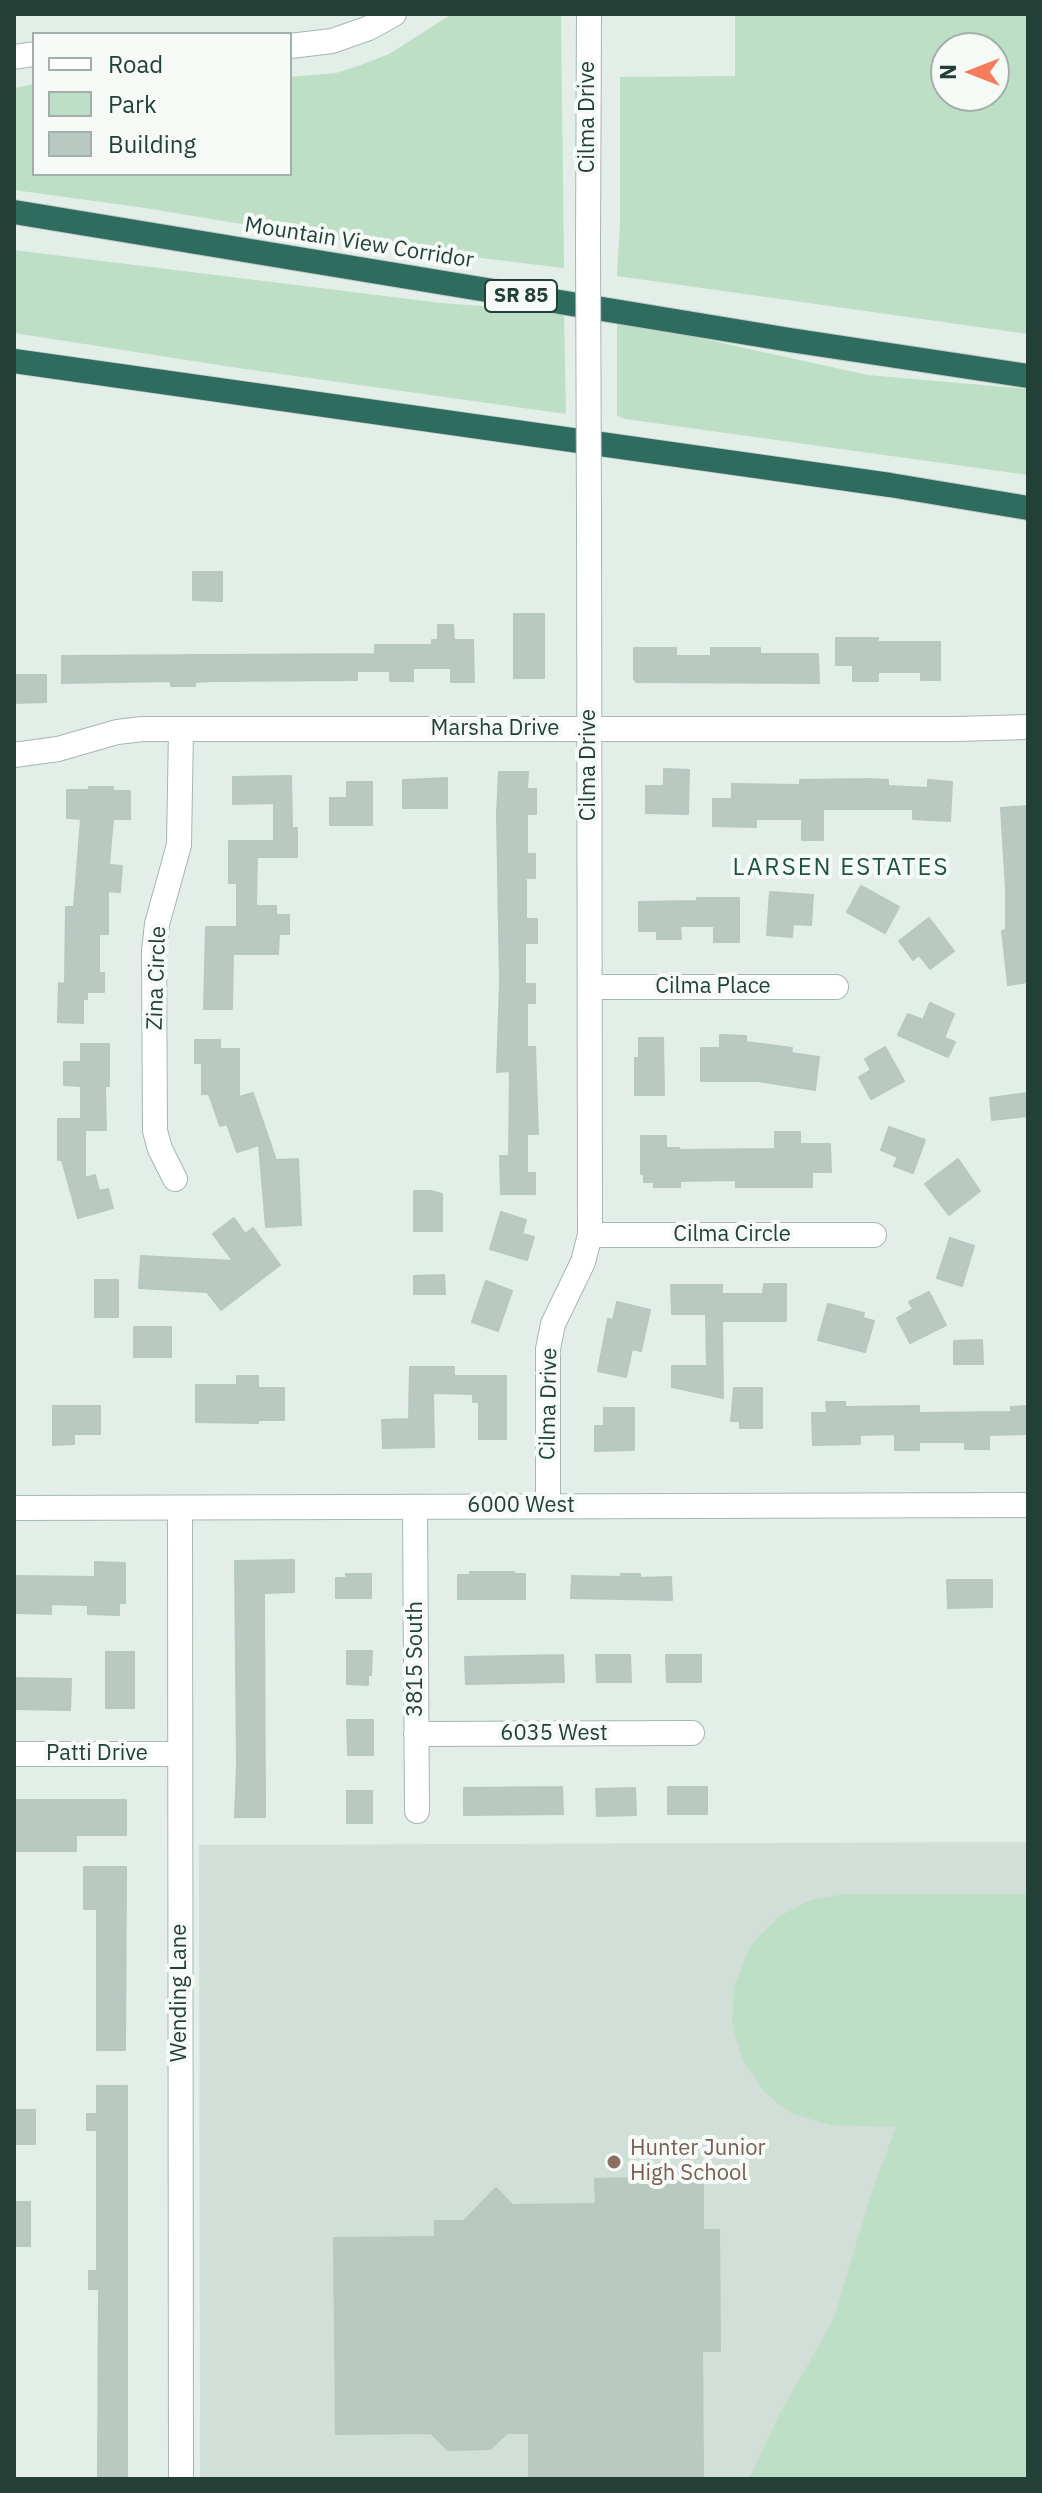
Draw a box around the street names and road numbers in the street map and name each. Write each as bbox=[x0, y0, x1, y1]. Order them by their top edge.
street label: Cilma Drive bbox=[575, 61, 601, 173]
street label: Mountain View Corridor bbox=[243, 212, 475, 274]
road number: SR 85 bbox=[485, 280, 557, 312]
street label: Cilma Drive bbox=[576, 709, 602, 821]
street label: Marsha Drive bbox=[431, 716, 559, 742]
street label: Zina Circle bbox=[142, 926, 172, 1030]
street label: Cilma Place bbox=[655, 974, 771, 1000]
street label: Cilma Circle bbox=[673, 1222, 791, 1248]
street label: Cilma Drive bbox=[535, 1348, 563, 1460]
street label: 6000 West bbox=[467, 1493, 575, 1519]
street label: 3815 South bbox=[403, 1601, 429, 1717]
street label: 6035 West bbox=[500, 1721, 608, 1747]
street label: Patti Drive bbox=[46, 1741, 148, 1767]
street label: Wending Lane bbox=[167, 1924, 193, 2062]

